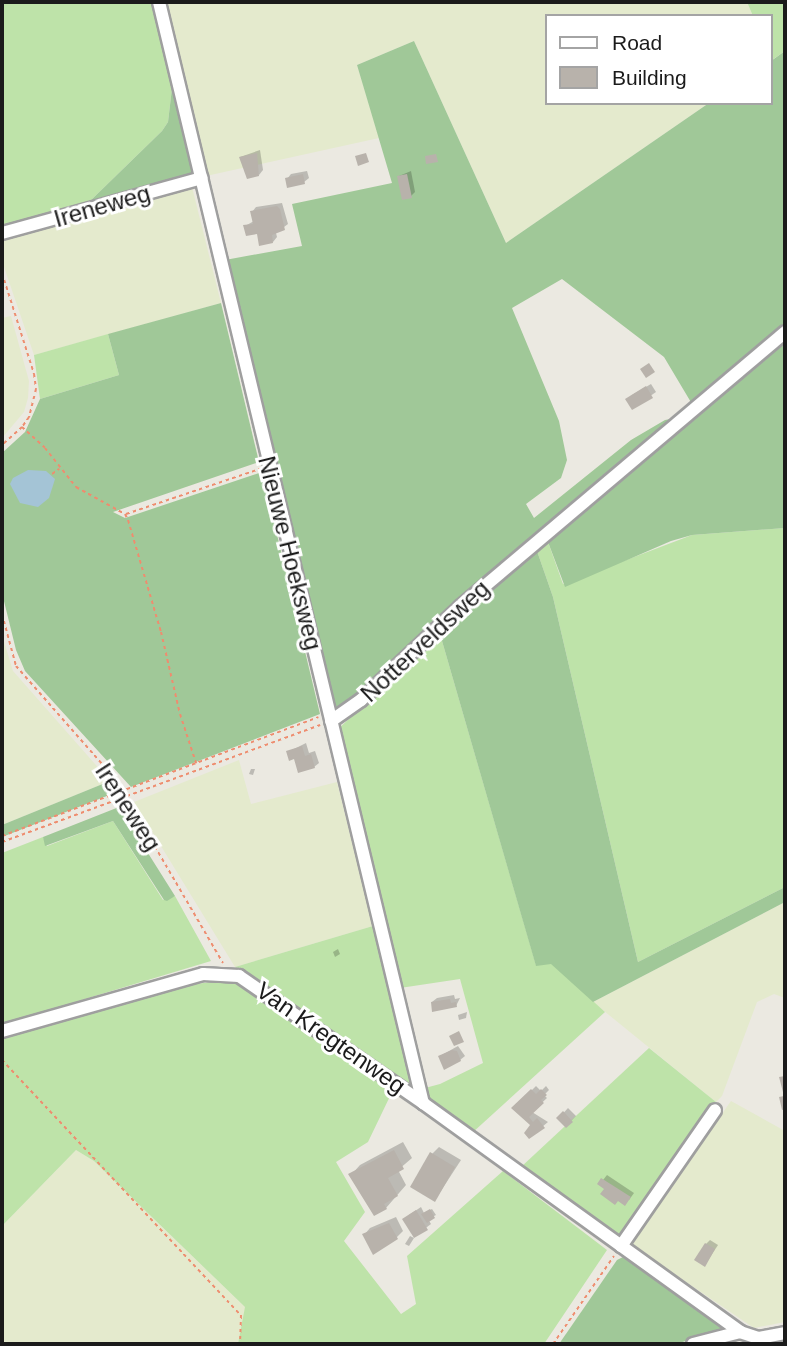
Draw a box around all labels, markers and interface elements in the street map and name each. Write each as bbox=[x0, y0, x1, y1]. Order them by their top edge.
legend bbox=[546, 14, 773, 105]
text: Road bbox=[612, 31, 662, 54]
text: Building bbox=[612, 66, 687, 89]
street label: Ireneweg bbox=[51, 179, 153, 233]
street label: Nieuwe Hoeksweg bbox=[252, 453, 328, 653]
street label: Notterveldsweg bbox=[355, 574, 495, 708]
street label: Ireneweg bbox=[89, 758, 167, 856]
street label: Van Kregtenweg bbox=[251, 976, 411, 1100]

